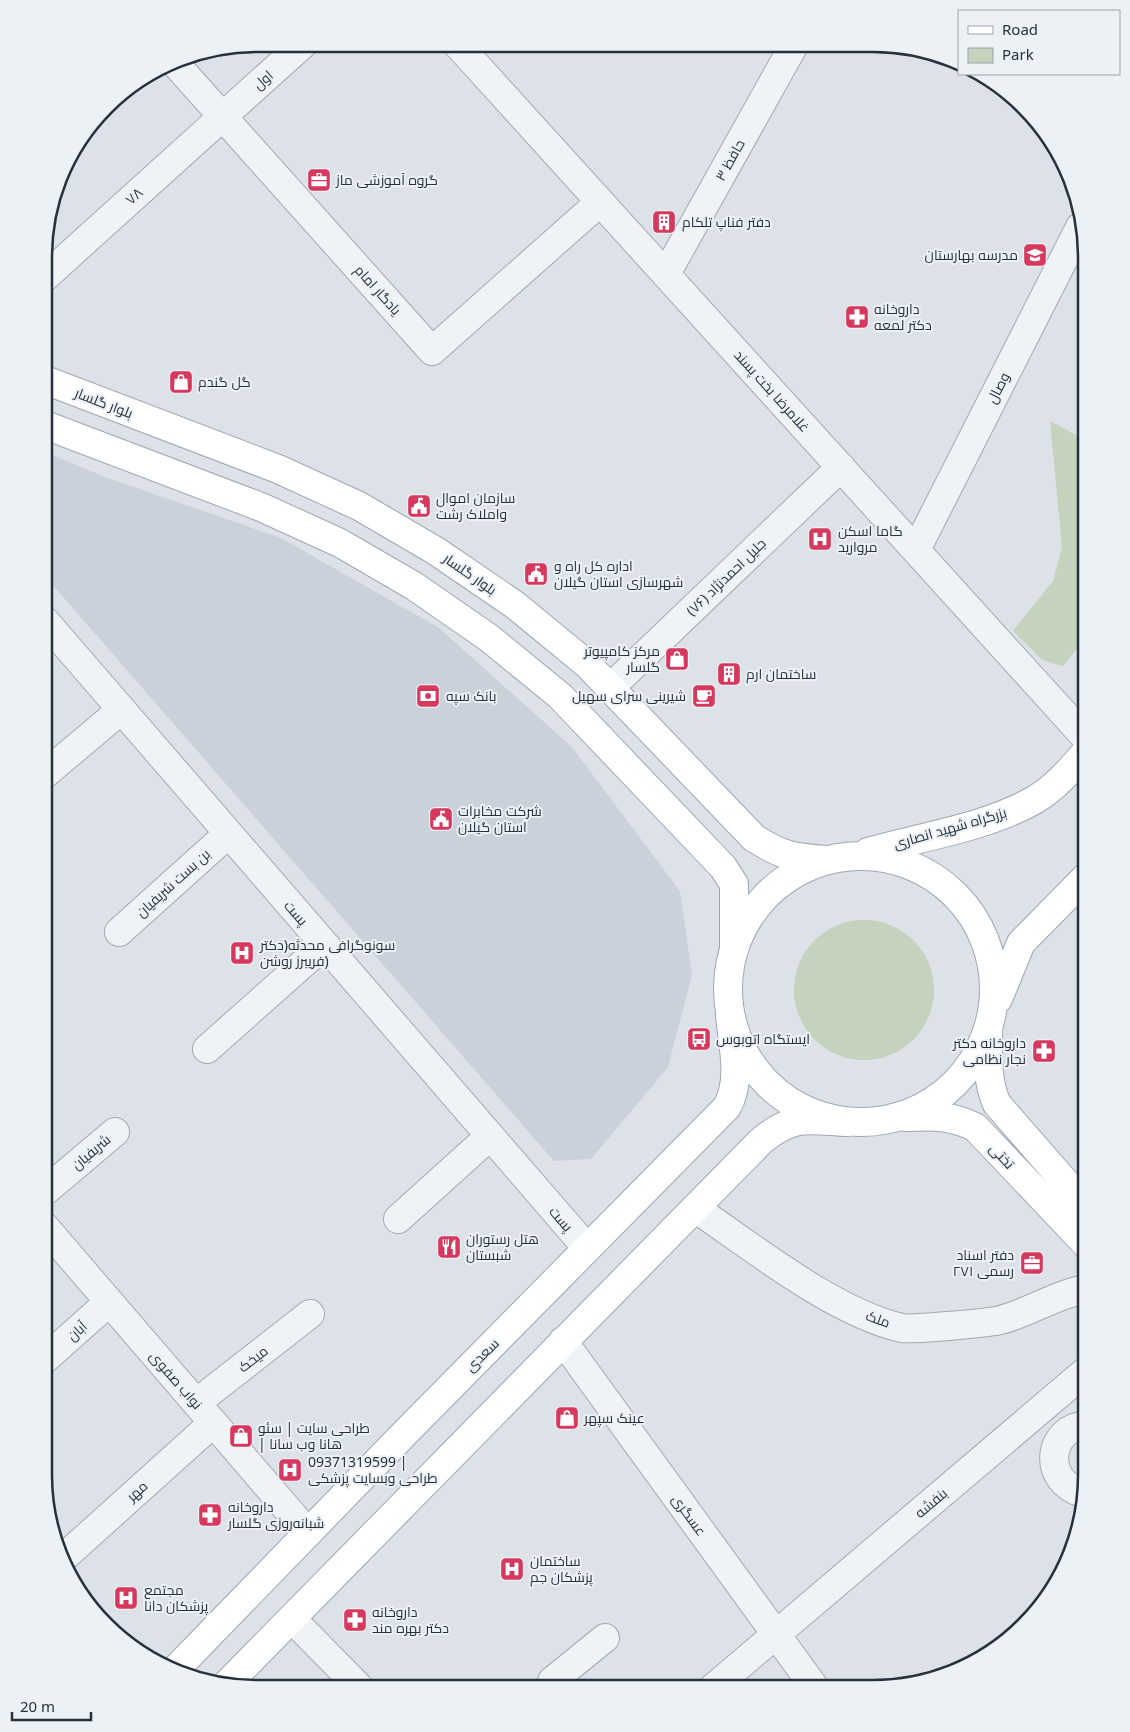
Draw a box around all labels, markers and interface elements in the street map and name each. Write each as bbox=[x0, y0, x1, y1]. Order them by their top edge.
legend bbox=[958, 10, 1120, 75]
text: Road bbox=[1002, 19, 1038, 39]
text: Park bbox=[1002, 44, 1034, 64]
street label: اول bbox=[249, 66, 277, 94]
street label: حافظ ۳ bbox=[710, 136, 749, 184]
office icon: گروه آموزشی ماز bbox=[306, 167, 332, 193]
place label: گروه آموزشی ماز bbox=[335, 170, 438, 189]
street label: ۷۸ bbox=[121, 183, 147, 209]
building icon: دفتر فناپ تلکام bbox=[651, 209, 677, 235]
place label: دفتر فناپ تلکام bbox=[682, 212, 771, 232]
school or university icon: مدرسه بهارستان bbox=[1022, 242, 1048, 268]
place label: مدرسه بهارستان bbox=[925, 245, 1018, 264]
street label: یادگار امام bbox=[350, 261, 406, 320]
place label: داروخانه دکتر لمعه bbox=[874, 299, 932, 334]
pharmacy icon: داروخانه دکتر لمعه bbox=[844, 304, 870, 330]
street label: غلامرضا بخت پسند bbox=[730, 345, 814, 437]
shop icon: گل گندم bbox=[168, 369, 194, 395]
street label: وصال bbox=[982, 369, 1013, 407]
place label: گل گندم bbox=[198, 372, 251, 392]
street label: بلوار گلسار bbox=[71, 382, 136, 422]
place label: سازمان اموال واملاک رشت bbox=[436, 488, 515, 523]
public building icon: سازمان اموال واملاک رشت bbox=[406, 493, 432, 519]
place label: گاما اسکن مروارید bbox=[838, 521, 903, 556]
hospital icon: گاما اسکن مروارید bbox=[807, 526, 833, 552]
street label: جلیل احمدنژاد (۷۶) bbox=[682, 534, 770, 620]
street label: بلوار گلسار bbox=[439, 548, 501, 599]
place label: اداره کل راه و شهرسازی استان گیلان bbox=[554, 556, 683, 591]
public building icon: اداره کل راه و شهرسازی استان گیلان bbox=[523, 561, 549, 587]
place label: مرکز کامپیوتر گلسار bbox=[583, 641, 660, 676]
shop icon: مرکز کامپیوتر گلسار bbox=[664, 646, 690, 672]
building icon: ساختمان ارم bbox=[716, 661, 742, 687]
place label: ساختمان ارم bbox=[746, 664, 816, 684]
bank icon: بانک سپه bbox=[415, 683, 441, 709]
cafe icon: شیرینی سرای سهیل bbox=[691, 683, 717, 709]
place label: بانک سپه bbox=[446, 686, 496, 706]
place label: شیرینی سرای سهیل bbox=[572, 686, 686, 705]
place label: شرکت مخابرات استان گیلان bbox=[458, 801, 542, 836]
street label: بزرگراه شهید انصاری bbox=[891, 802, 1009, 853]
public building icon: شرکت مخابرات استان گیلان bbox=[428, 806, 454, 832]
street label: بن بست شریفیان bbox=[131, 844, 214, 921]
street label: پست bbox=[280, 896, 313, 930]
place label: سونوگرافی محدثه(دکتر فریبرز روشن) bbox=[259, 935, 395, 970]
hospital icon: سونوگرافی محدثه(دکتر فریبرز روشن) bbox=[229, 940, 255, 966]
bus stop icon: ایستگاه اتوبوس bbox=[686, 1026, 712, 1052]
place label: ایستگاه اتوبوس bbox=[716, 1029, 810, 1048]
place label: داروخانه دکتر نجار نظامی bbox=[952, 1033, 1026, 1068]
pharmacy icon: داروخانه دکتر نجار نظامی bbox=[1031, 1038, 1057, 1064]
street label: شریفیان bbox=[67, 1130, 114, 1174]
street label: تختی bbox=[986, 1139, 1019, 1173]
street label: پست bbox=[545, 1202, 578, 1236]
place label: هتل رستوران شبستان bbox=[466, 1229, 539, 1264]
restaurant icon: هتل رستوران شبستان bbox=[436, 1234, 462, 1260]
place label: دفتر اسناد رسمی ۲۷۱ bbox=[953, 1245, 1014, 1280]
office icon: دفتر اسناد رسمی ۲۷۱ bbox=[1019, 1250, 1045, 1276]
street label: ملک bbox=[863, 1305, 893, 1332]
street label: آبان bbox=[63, 1316, 91, 1345]
street label: سعدی bbox=[461, 1334, 503, 1376]
street label: میخک bbox=[234, 1341, 272, 1376]
street label: نواب صفوی bbox=[146, 1347, 207, 1413]
shop icon: عینک سپهر bbox=[554, 1405, 580, 1431]
place label: عینک سپهر bbox=[583, 1408, 645, 1428]
place label: طراحی سایت | سئو | هانا وب سانا bbox=[258, 1418, 370, 1453]
shop icon: طراحی سایت | سئو | هانا وب سانا bbox=[228, 1423, 254, 1449]
place label: 09371319599 | طراحی وبسایت پزشکی bbox=[308, 1452, 438, 1488]
hospital icon: 09371319599 | طراحی وبسایت پزشکی bbox=[277, 1457, 303, 1483]
street label: مهر bbox=[121, 1476, 151, 1506]
street label: بنفشه bbox=[910, 1483, 951, 1522]
street label: عسگری bbox=[668, 1490, 711, 1539]
place label: داروخانه شبانه‌روزی گلسار bbox=[227, 1497, 324, 1532]
pharmacy icon: داروخانه شبانه‌روزی گلسار bbox=[197, 1502, 223, 1528]
place label: ساختمان پزشکان جم bbox=[530, 1551, 593, 1587]
hospital icon: ساختمان پزشکان جم bbox=[499, 1556, 525, 1582]
place label: مجتمع پزشکان دانا bbox=[144, 1580, 208, 1616]
hospital icon: مجتمع پزشکان دانا bbox=[113, 1585, 139, 1611]
place label: داروخانه دکتر بهره مند bbox=[372, 1602, 449, 1637]
pharmacy icon: داروخانه دکتر بهره مند bbox=[342, 1607, 368, 1633]
scale bar bbox=[12, 1690, 91, 1722]
text: 20 m bbox=[20, 1696, 55, 1716]

